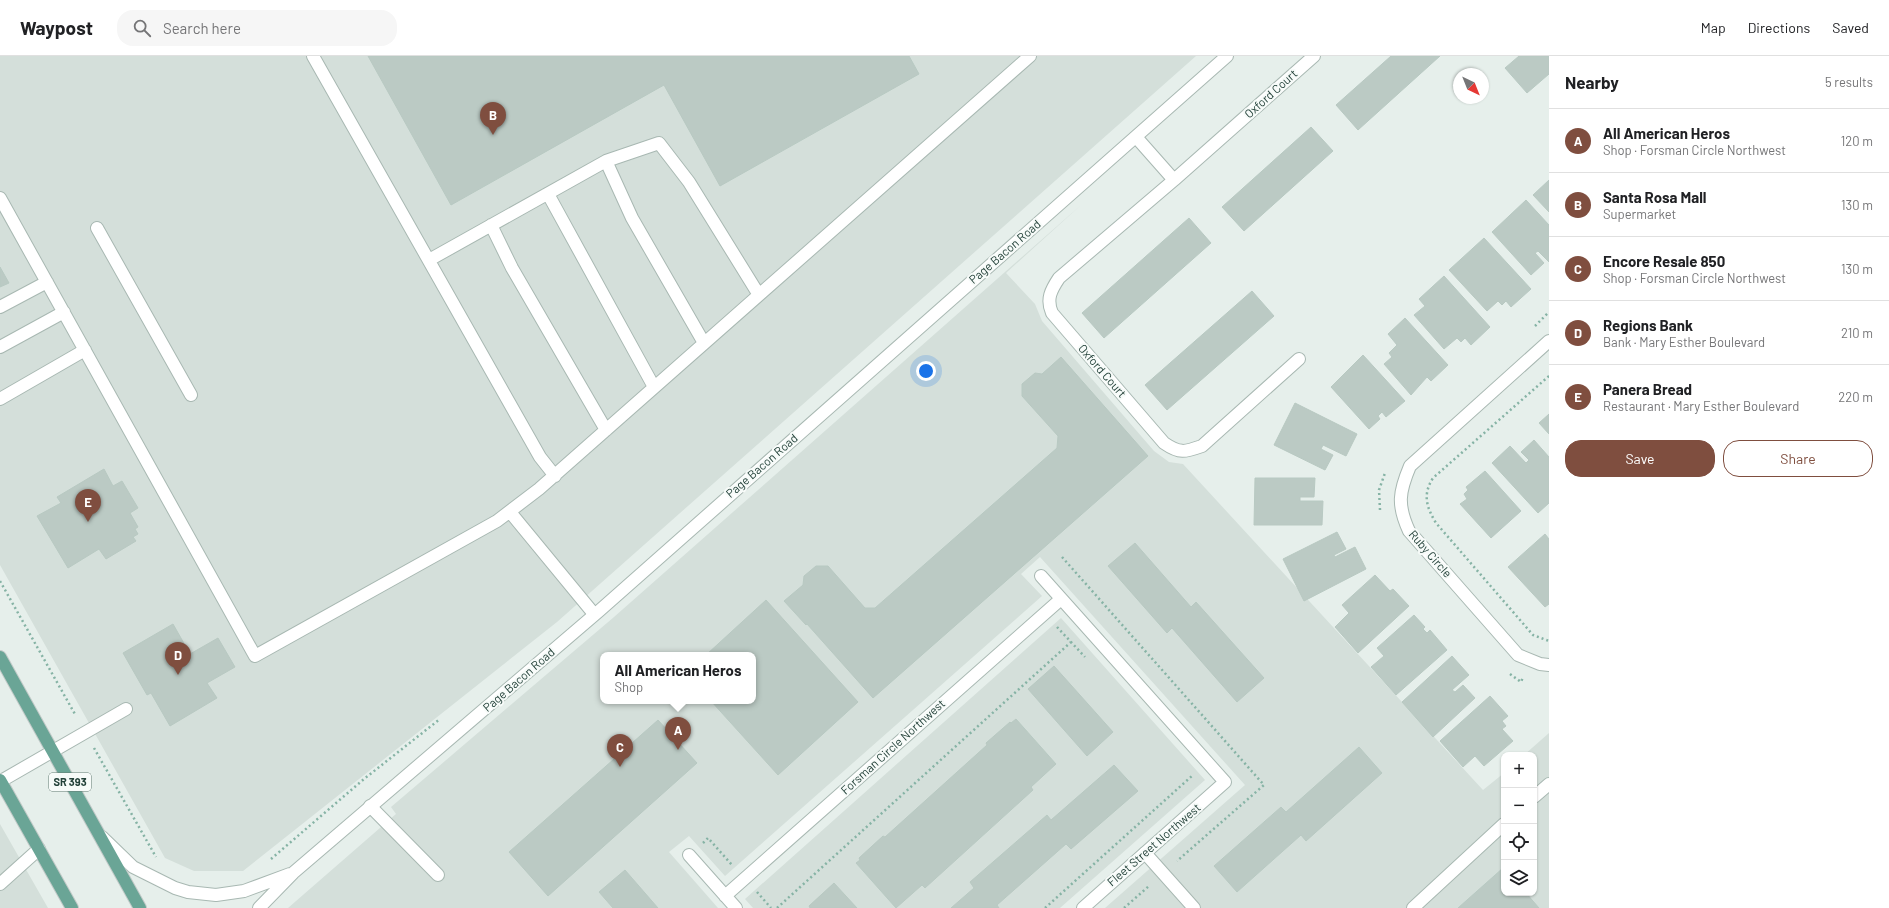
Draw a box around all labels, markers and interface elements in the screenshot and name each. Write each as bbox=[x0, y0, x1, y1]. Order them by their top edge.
search box bbox=[117, 10, 397, 46]
text: Waypost bbox=[20, 16, 93, 39]
icon: search bbox=[131, 17, 153, 39]
text: Search here bbox=[163, 19, 241, 37]
text: Map bbox=[1701, 19, 1726, 36]
text: Directions bbox=[1748, 19, 1810, 36]
text: Saved bbox=[1832, 19, 1869, 36]
street label: Oxford Court bbox=[1241, 66, 1299, 120]
north arrow bbox=[1453, 68, 1489, 104]
text: Nearby bbox=[1565, 72, 1619, 92]
text: 5 results bbox=[1825, 74, 1873, 90]
pin: B bbox=[480, 102, 506, 135]
text: All American Heros bbox=[1603, 124, 1730, 142]
text: A bbox=[1574, 133, 1582, 149]
text: 120 m bbox=[1841, 133, 1873, 149]
text: Shop · Forsman Circle Northwest bbox=[1603, 142, 1786, 158]
text: Santa Rosa Mall bbox=[1603, 188, 1706, 206]
text: B bbox=[1574, 197, 1582, 213]
text: 130 m bbox=[1841, 197, 1873, 213]
text: Supermarket bbox=[1603, 206, 1676, 222]
street label: Page Bacon Road bbox=[966, 216, 1043, 286]
text: Encore Resale 850 bbox=[1603, 252, 1725, 270]
text: C bbox=[1574, 261, 1582, 277]
text: 130 m bbox=[1841, 261, 1873, 277]
text: Shop · Forsman Circle Northwest bbox=[1603, 270, 1786, 286]
text: Regions Bank bbox=[1603, 316, 1693, 334]
text: D bbox=[1574, 325, 1582, 341]
text: 210 m bbox=[1841, 325, 1873, 341]
text: Bank · Mary Esther Boulevard bbox=[1603, 334, 1765, 350]
street label: Oxford Court bbox=[1076, 341, 1130, 400]
your location bbox=[916, 361, 936, 381]
text: Panera Bread bbox=[1603, 380, 1692, 398]
text: E bbox=[1574, 389, 1582, 405]
text: 220 m bbox=[1838, 389, 1873, 405]
text: Restaurant · Mary Esther Boulevard bbox=[1603, 398, 1799, 414]
street label: Page Bacon Road bbox=[723, 430, 800, 500]
button: Save bbox=[1565, 440, 1715, 477]
button: Share bbox=[1723, 440, 1873, 477]
pin: E bbox=[75, 489, 101, 522]
street label: Ruby Circle bbox=[1406, 527, 1455, 580]
pin: D bbox=[165, 642, 191, 675]
street label: Page Bacon Road bbox=[480, 644, 557, 714]
popup bbox=[600, 652, 756, 704]
text: All American Heros bbox=[615, 661, 741, 679]
text: Shop bbox=[615, 679, 643, 695]
street label: Forsman Circle Northwest bbox=[837, 696, 947, 797]
pin: A bbox=[665, 717, 691, 750]
pin: C bbox=[607, 734, 633, 767]
map controls bbox=[1501, 752, 1537, 896]
button: + bbox=[1501, 752, 1537, 788]
road number: SR 393 bbox=[49, 773, 91, 791]
button: − bbox=[1501, 788, 1537, 824]
street label: Fleet Street Northwest bbox=[1104, 800, 1203, 889]
button: locate bbox=[1501, 824, 1537, 860]
button: layers bbox=[1501, 860, 1537, 896]

